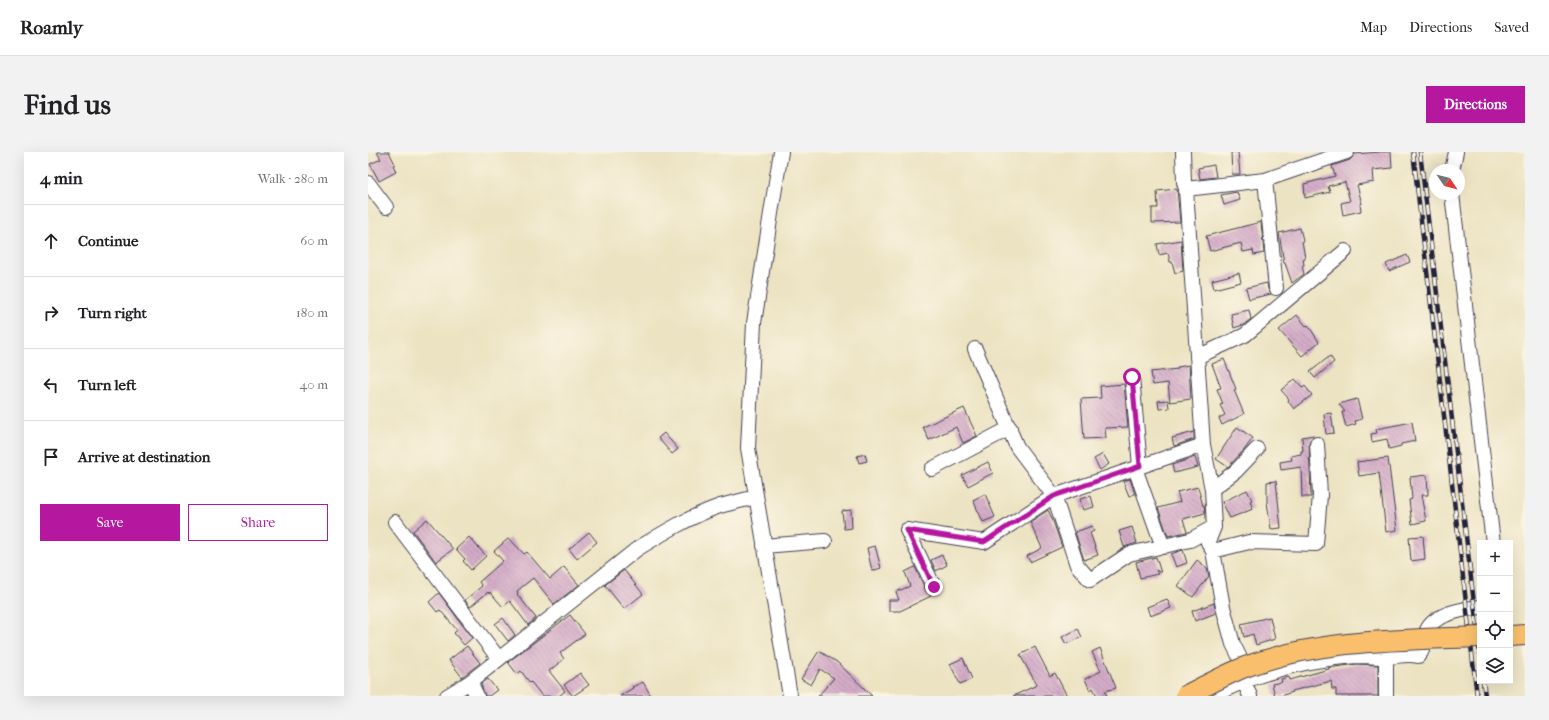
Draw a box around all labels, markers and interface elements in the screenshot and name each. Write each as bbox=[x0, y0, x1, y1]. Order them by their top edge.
text: Roamly bbox=[20, 17, 83, 39]
text: Map bbox=[1360, 19, 1387, 36]
text: Directions bbox=[1409, 19, 1472, 36]
text: Saved bbox=[1494, 19, 1529, 36]
button: Directions bbox=[1426, 86, 1525, 123]
text: Find us bbox=[24, 88, 111, 121]
north arrow bbox=[1429, 164, 1465, 200]
text: 4 min bbox=[40, 168, 83, 188]
text: Walk · 280 m bbox=[258, 171, 328, 186]
icon: ahead bbox=[40, 230, 62, 252]
text: Continue bbox=[78, 232, 138, 250]
text: 60 m bbox=[300, 233, 328, 248]
icon: right bbox=[40, 302, 62, 324]
text: Turn right bbox=[78, 304, 147, 322]
text: 180 m bbox=[296, 305, 328, 320]
route start bbox=[1123, 368, 1141, 386]
icon: left bbox=[40, 374, 62, 396]
text: Turn left bbox=[78, 376, 136, 394]
text: 40 m bbox=[300, 377, 328, 392]
icon: arrive bbox=[40, 446, 62, 468]
text: Arrive at destination bbox=[78, 448, 210, 466]
button: Save bbox=[40, 504, 180, 541]
button: Share bbox=[188, 504, 328, 541]
map controls bbox=[1477, 540, 1513, 684]
button: + bbox=[1477, 540, 1513, 576]
button: − bbox=[1477, 576, 1513, 612]
route end bbox=[925, 578, 943, 596]
button: locate bbox=[1477, 612, 1513, 648]
button: layers bbox=[1477, 648, 1513, 684]

